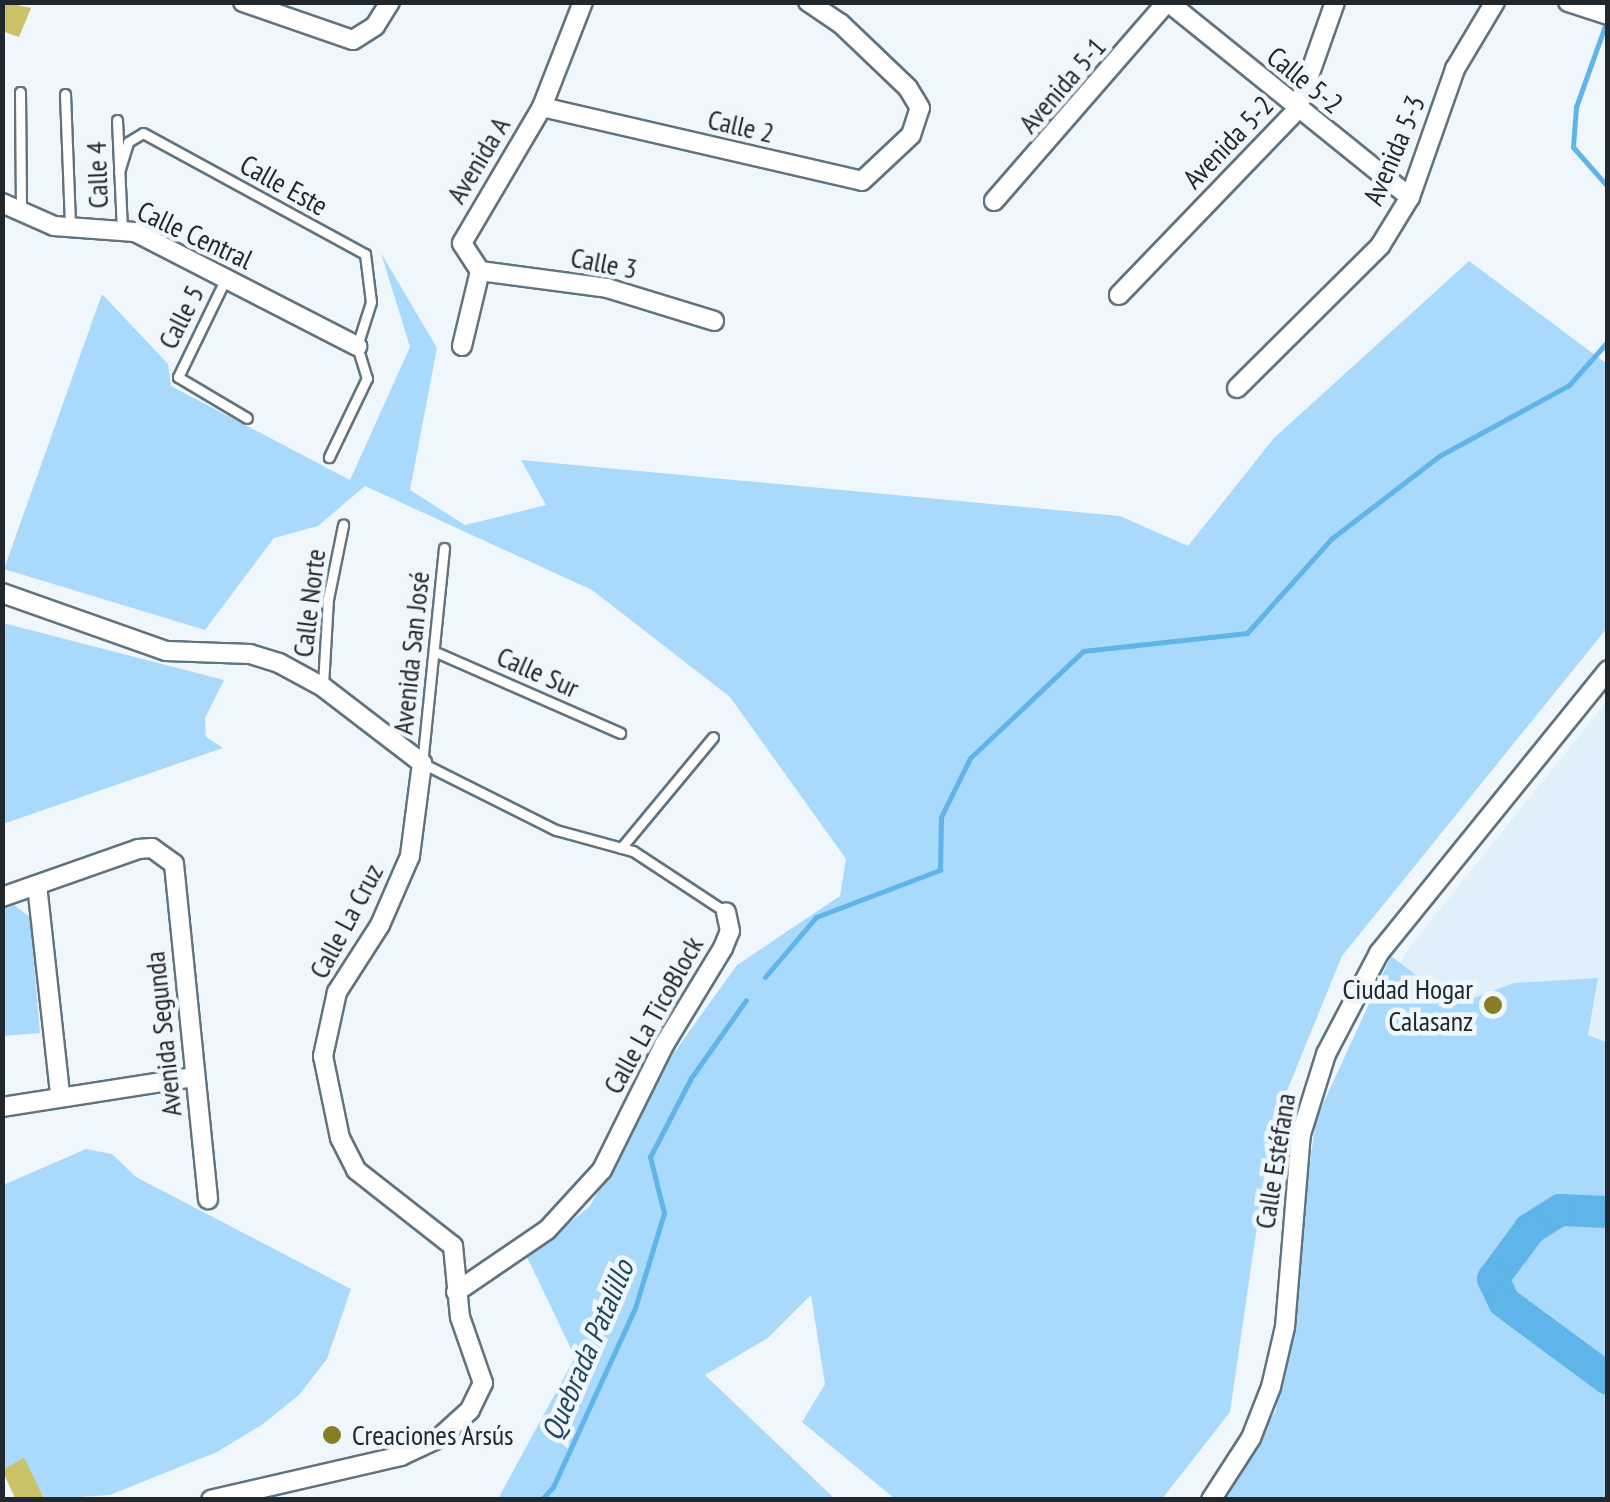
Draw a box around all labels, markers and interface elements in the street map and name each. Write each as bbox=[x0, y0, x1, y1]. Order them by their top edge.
street label: Avenida 5-1 bbox=[1011, 30, 1113, 140]
street label: Calle 5-2 bbox=[1260, 39, 1350, 121]
street label: Avenida 5-2 bbox=[1176, 89, 1280, 195]
street label: Avenida 5-3 bbox=[1356, 90, 1432, 210]
street label: Calle 2 bbox=[705, 102, 777, 150]
street label: Avenida A bbox=[439, 110, 517, 210]
street label: Calle 4 bbox=[79, 141, 115, 209]
street label: Calle Este bbox=[234, 147, 334, 223]
street label: Calle Central bbox=[132, 194, 258, 276]
street label: Calle 3 bbox=[568, 240, 640, 286]
street label: Calle 5 bbox=[151, 280, 211, 354]
street label: Calle Norte bbox=[286, 547, 332, 659]
street label: Avenida San José bbox=[386, 570, 436, 736]
street label: Calle Sur bbox=[492, 639, 584, 705]
street label: Calle La Cruz bbox=[302, 858, 390, 984]
street label: Calle La TicoBlock bbox=[596, 930, 710, 1100]
street label: Avenida Segunda bbox=[138, 950, 188, 1118]
place label: Ciudad Hogar Calasanz bbox=[1342, 972, 1473, 1038]
marker: Ciudad Hogar Calasanz bbox=[1482, 994, 1504, 1016]
street label: Calle Estéfana bbox=[1248, 1091, 1302, 1231]
water label: Quebrada Patalillo bbox=[533, 1255, 641, 1445]
place label: Creaciones Arsús bbox=[352, 1418, 514, 1452]
marker: Creaciones Arsús bbox=[321, 1424, 343, 1446]

